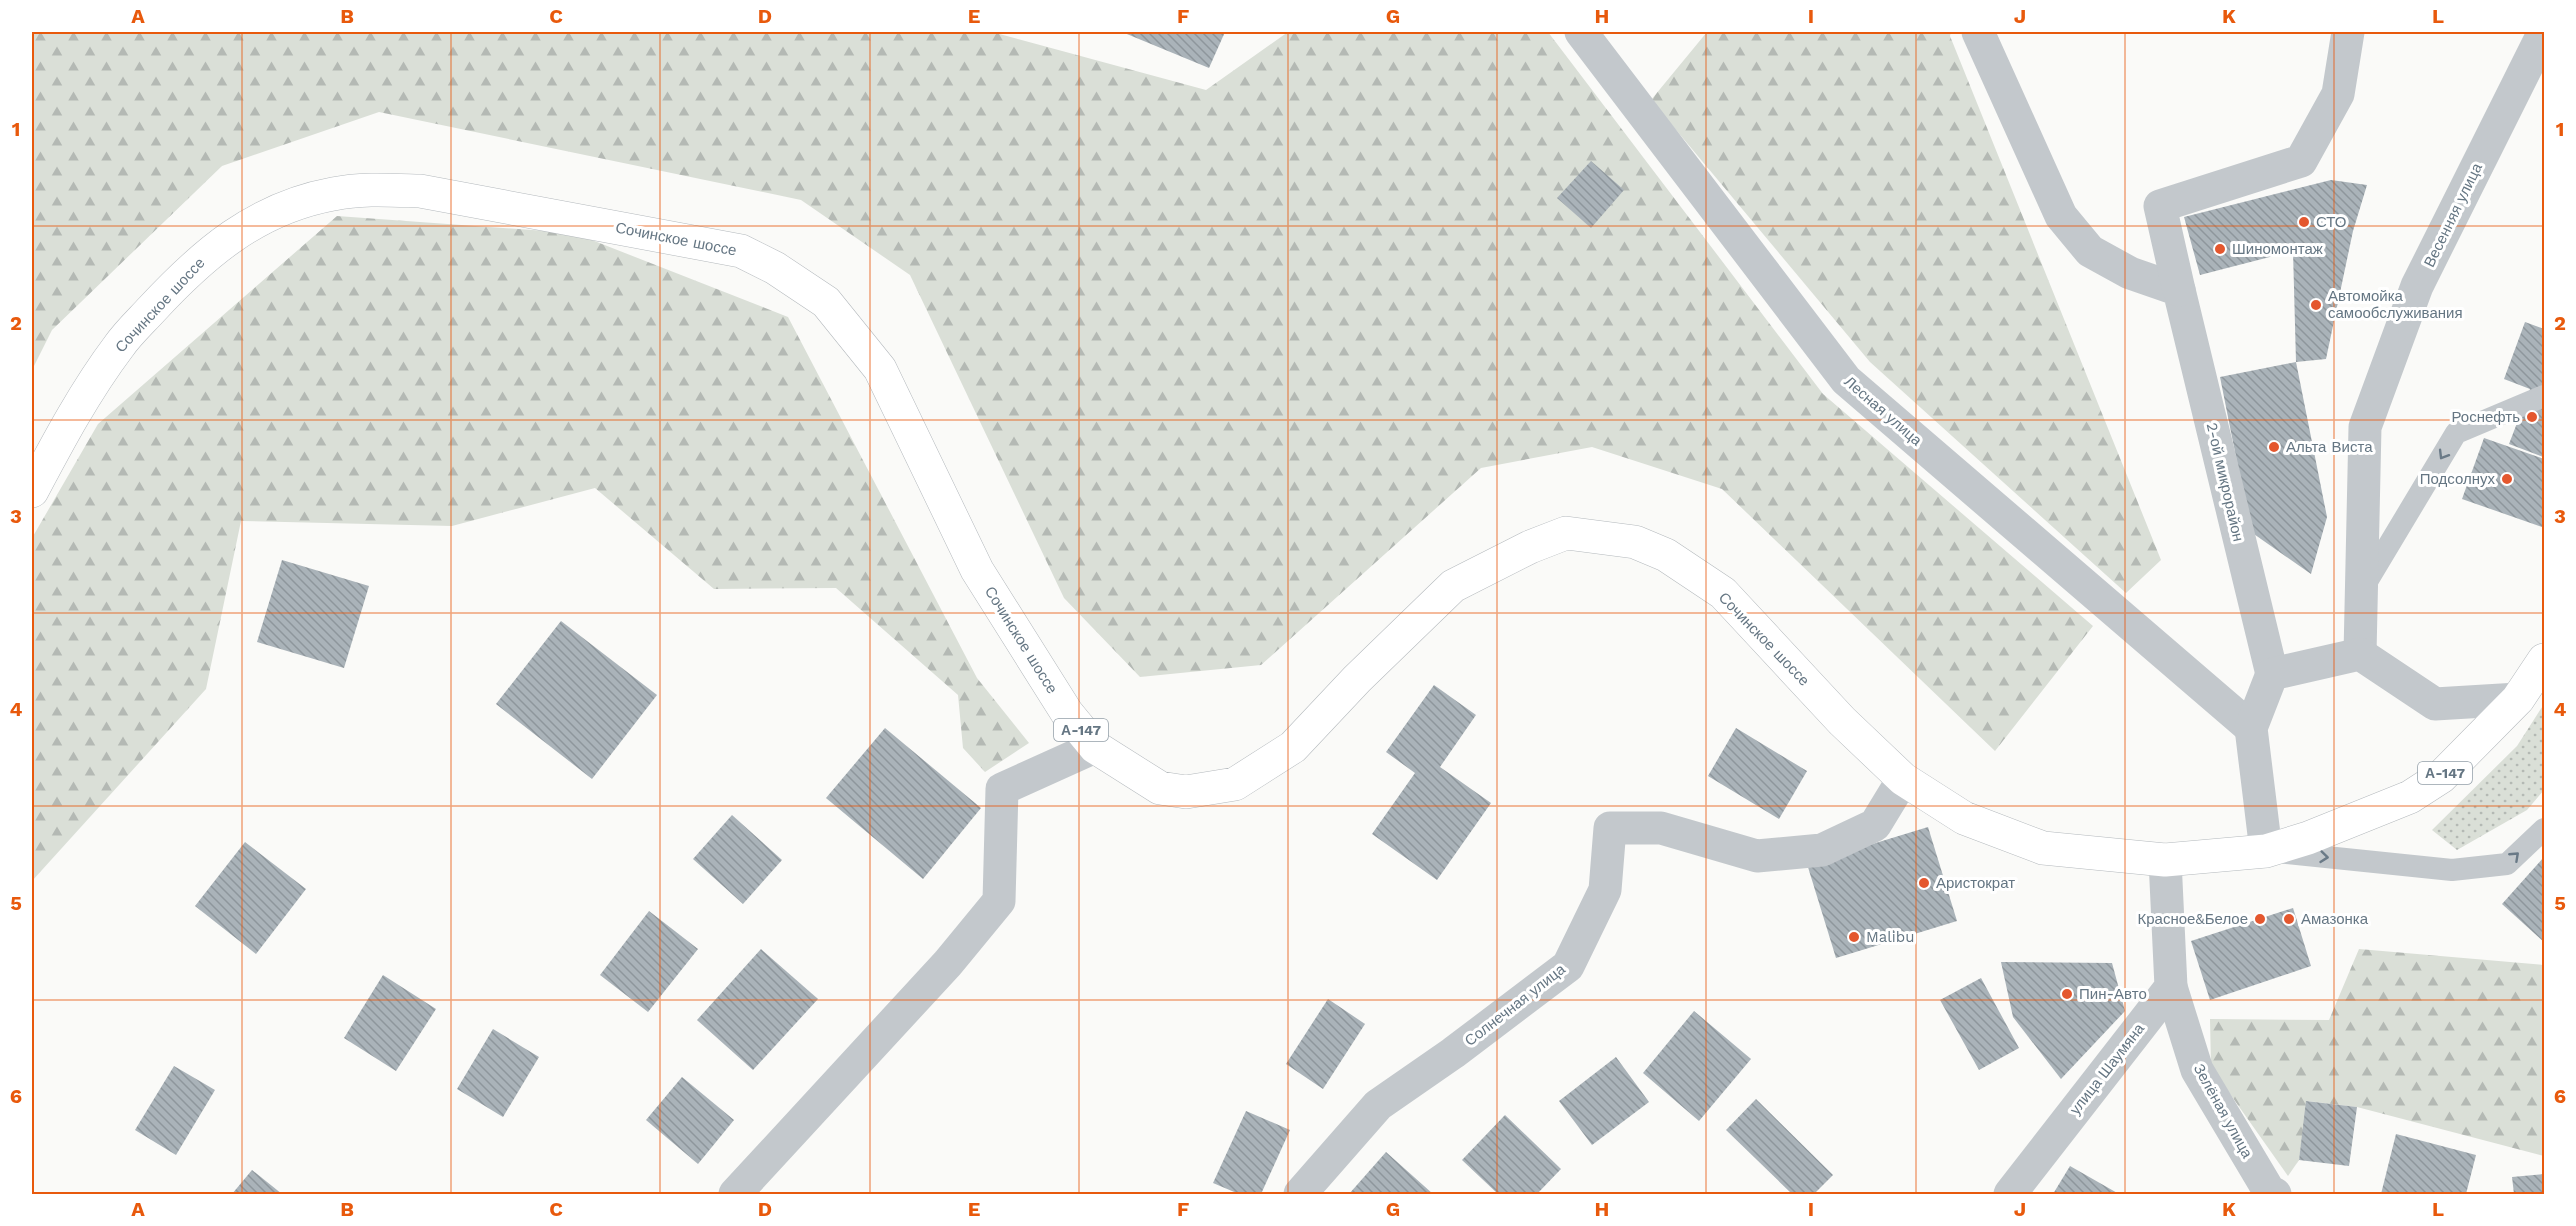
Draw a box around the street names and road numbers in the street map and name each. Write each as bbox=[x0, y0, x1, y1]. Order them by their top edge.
street label: Весенняя улица bbox=[2420, 160, 2486, 270]
street label: Сочинское шоссе bbox=[614, 218, 738, 260]
street label: Сочинское шоссе bbox=[111, 254, 209, 356]
street label: Лесная улица bbox=[1841, 372, 1926, 450]
street label: 2-ой микрорайон bbox=[2203, 421, 2247, 543]
street label: Сочинское шоссе bbox=[981, 583, 1061, 697]
street label: Сочинское шоссе bbox=[1715, 588, 1813, 690]
road number: А-147 bbox=[1054, 719, 1108, 741]
road number: А-147 bbox=[2418, 762, 2472, 784]
street label: Солнечная улица bbox=[1461, 960, 1569, 1050]
street label: улица Шаумяна bbox=[2066, 1019, 2149, 1118]
street label: Зелёная улица bbox=[2190, 1061, 2257, 1162]

